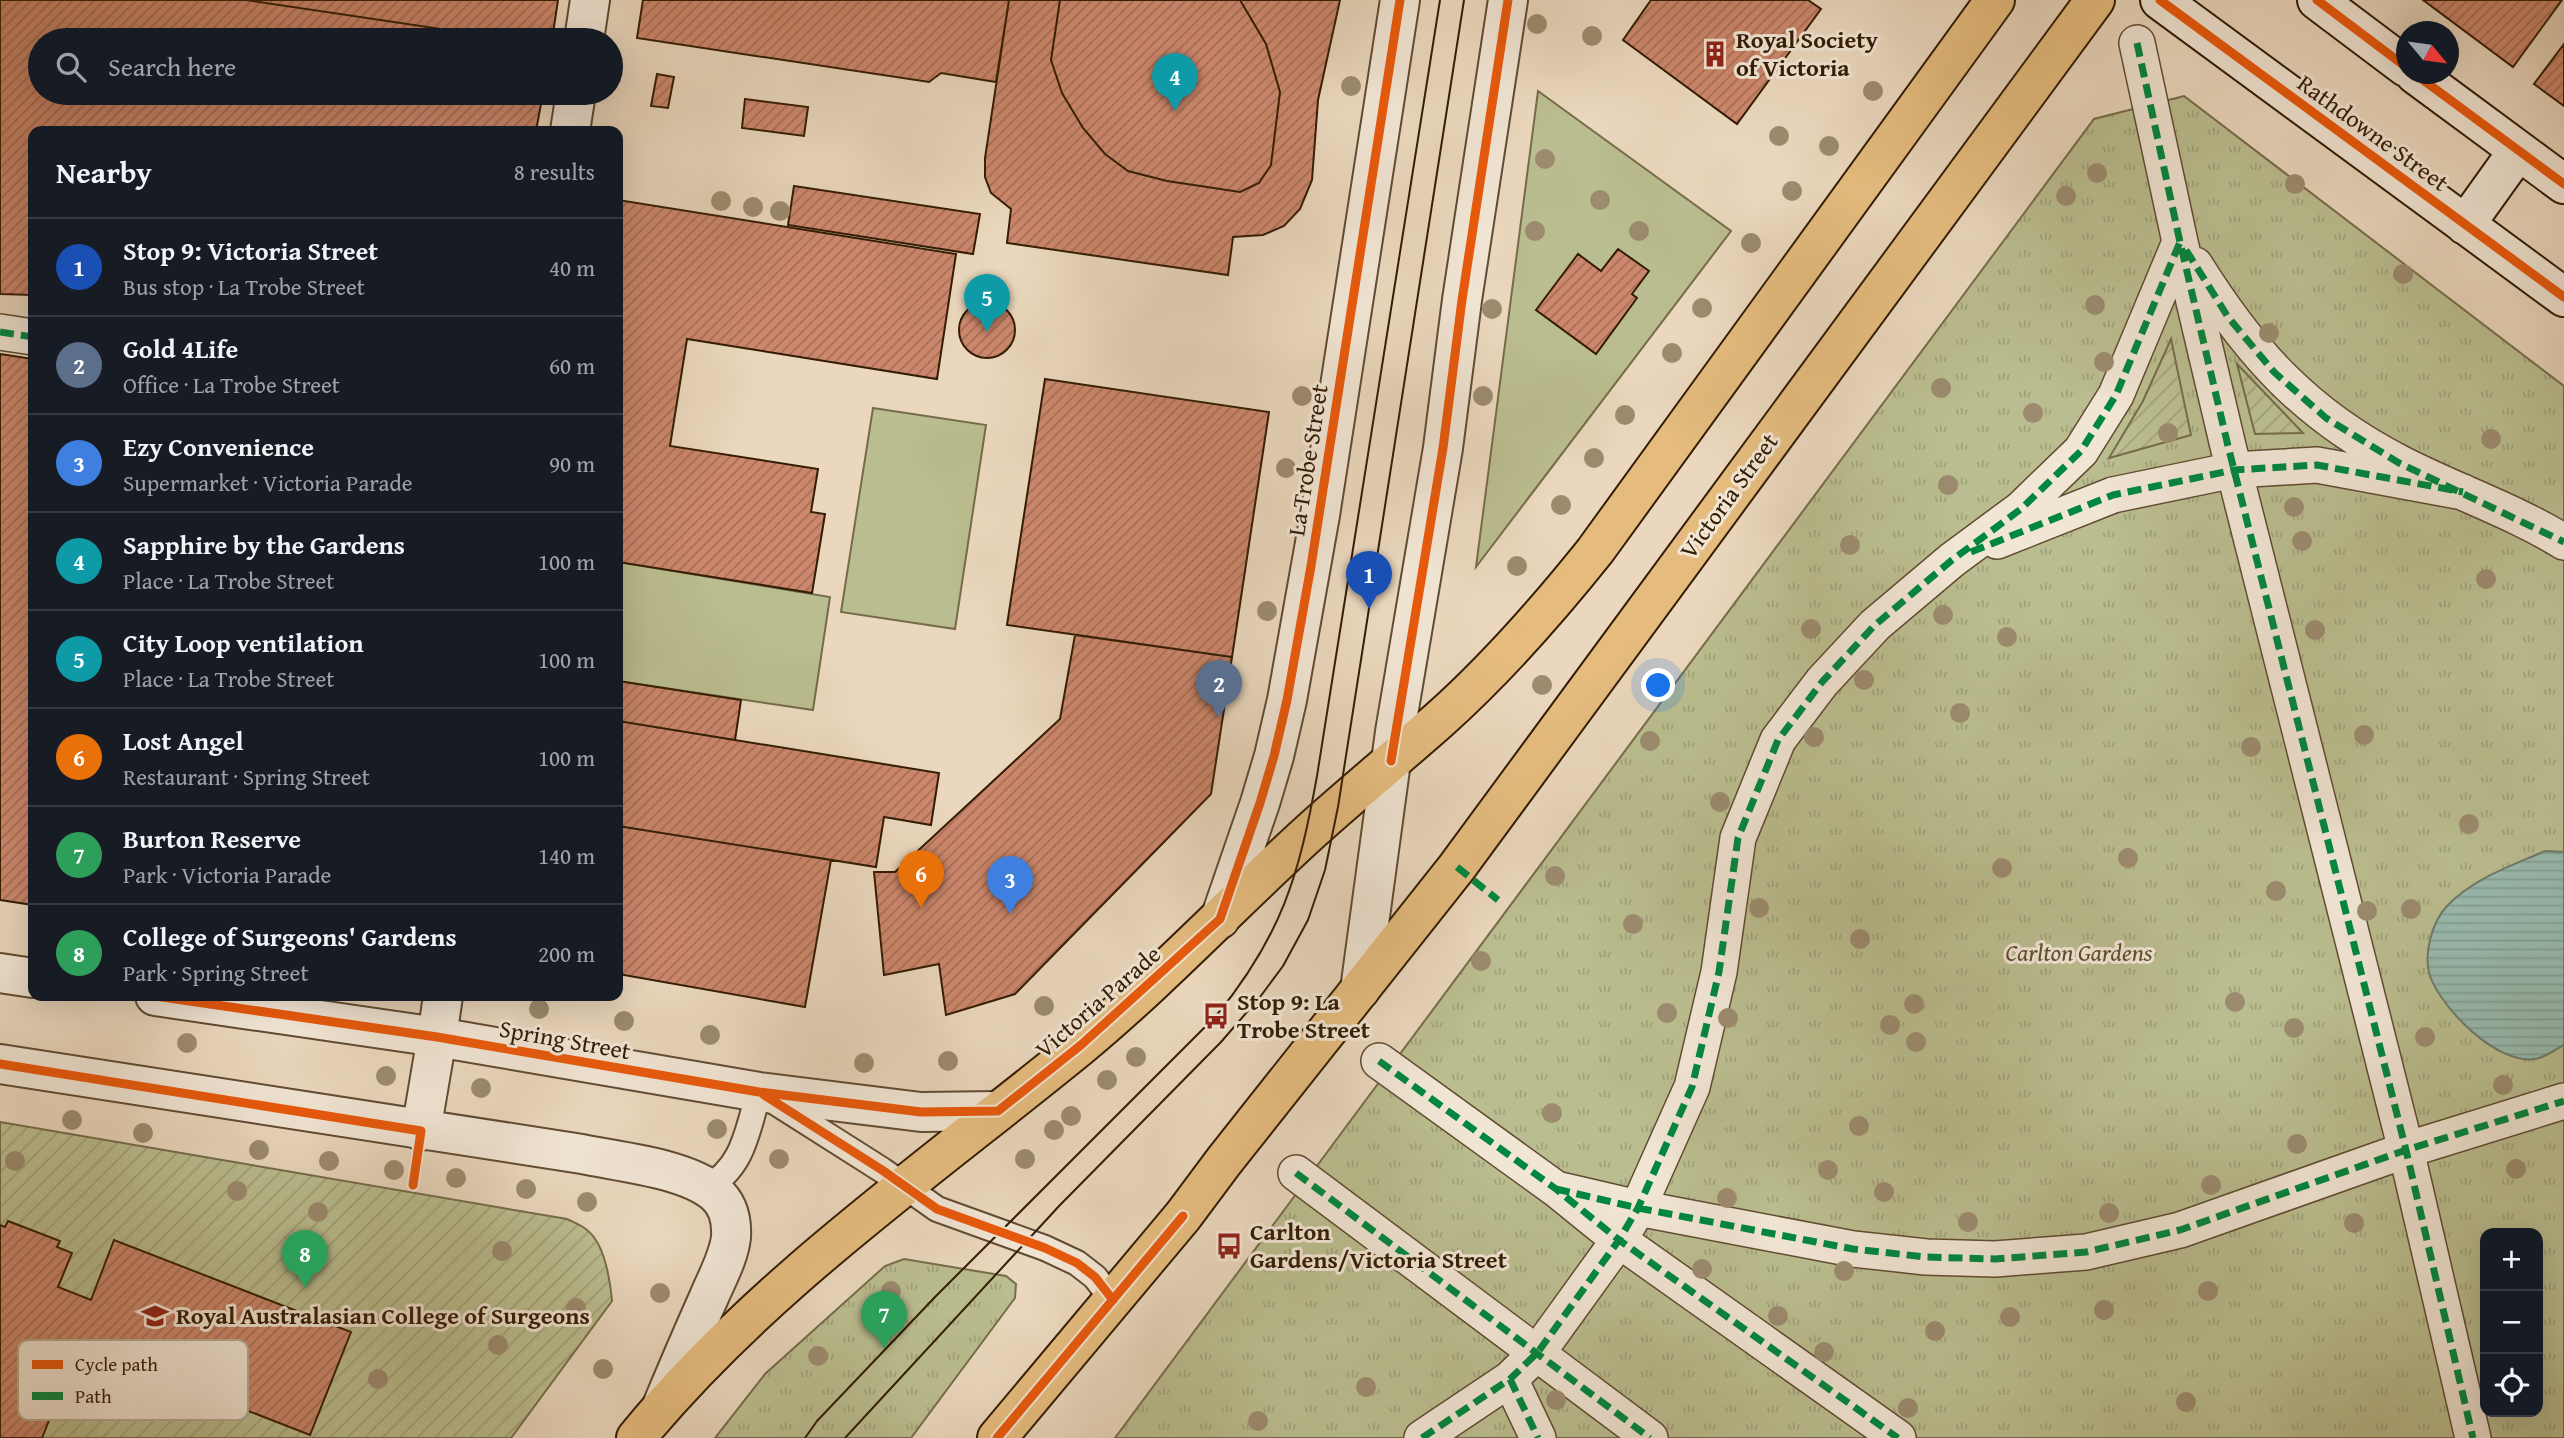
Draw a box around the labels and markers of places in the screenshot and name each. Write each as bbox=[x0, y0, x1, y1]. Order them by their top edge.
place label: Royal Society of Victoria bbox=[1736, 22, 1878, 85]
building icon: Royal Society of Victoria bbox=[1700, 39, 1730, 69]
pin: 4 bbox=[1152, 53, 1198, 111]
pin: 5 bbox=[964, 274, 1010, 332]
pin: 1 bbox=[1346, 551, 1392, 609]
pin: 2 bbox=[1196, 660, 1242, 718]
pin: 6 bbox=[898, 850, 944, 908]
pin: 3 bbox=[987, 856, 1033, 914]
place label: Stop 9: La Trobe Street bbox=[1237, 984, 1370, 1047]
bus stop icon: Stop 9: La Trobe Street bbox=[1201, 1001, 1231, 1031]
place label: Carlton Gardens/Victoria Street bbox=[1250, 1214, 1507, 1277]
pin: 8 bbox=[282, 1230, 328, 1288]
bus stop icon: Carlton Gardens/Victoria Street bbox=[1214, 1231, 1244, 1261]
pin: 7 bbox=[861, 1291, 907, 1349]
place label: Royal Australasian College of Surgeons bbox=[176, 1298, 590, 1333]
school or university icon: Royal Australasian College of Surgeons bbox=[140, 1301, 170, 1331]

